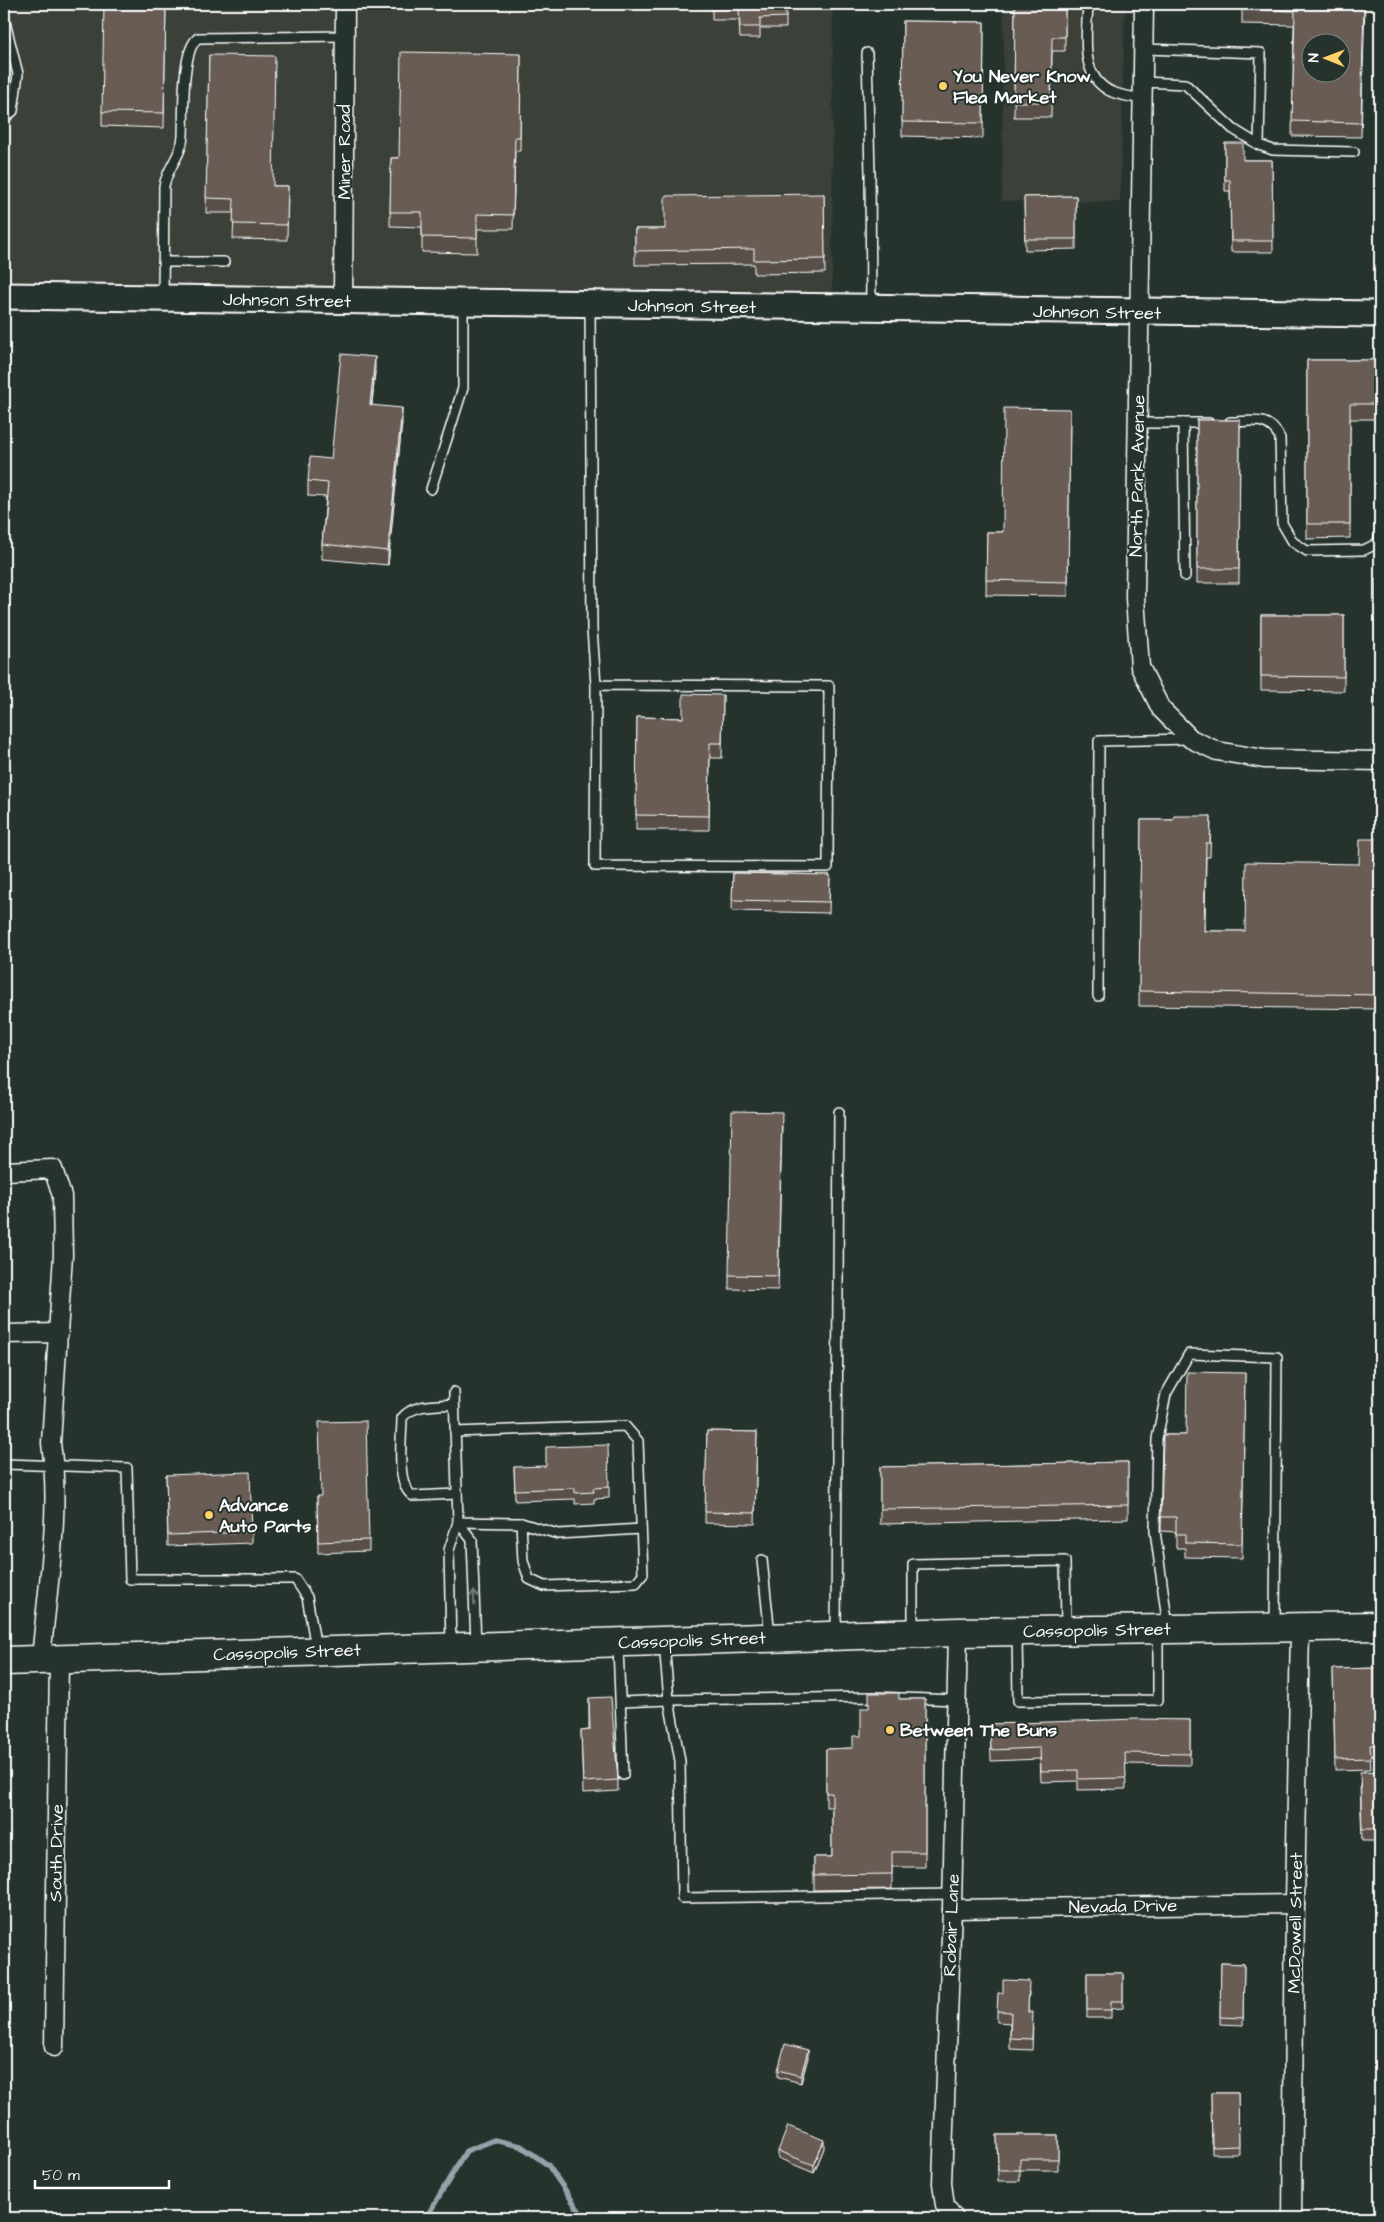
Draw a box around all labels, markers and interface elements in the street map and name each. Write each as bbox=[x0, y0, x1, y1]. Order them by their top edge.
north arrow bbox=[1302, 32, 1352, 82]
text: N bbox=[1304, 53, 1324, 62]
place label: You Never Know Flea Market bbox=[953, 64, 1091, 110]
marker: You Never Know Flea Market bbox=[937, 80, 949, 92]
street label: Miner Road bbox=[332, 105, 357, 199]
street label: Johnson Street bbox=[223, 287, 352, 314]
street label: Johnson Street bbox=[628, 293, 757, 320]
street label: Johnson Street bbox=[1033, 299, 1162, 326]
street label: North Park Avenue bbox=[1124, 395, 1151, 557]
place label: Advance Auto Parts bbox=[219, 1493, 311, 1539]
marker: Advance Auto Parts bbox=[203, 1509, 215, 1521]
one-way arrow bbox=[469, 1590, 479, 1606]
street label: Cassopolis Street bbox=[1023, 1617, 1172, 1644]
street label: Cassopolis Street bbox=[618, 1625, 767, 1656]
street label: Cassopolis Street bbox=[213, 1637, 362, 1668]
place label: Between The Buns bbox=[900, 1718, 1057, 1743]
marker: Between The Buns bbox=[884, 1724, 896, 1736]
street label: South Drive bbox=[43, 1804, 70, 1902]
street label: McDowell Street bbox=[1282, 1852, 1309, 1994]
street label: Robair Lane bbox=[937, 1873, 966, 1977]
street label: Nevada Drive bbox=[1069, 1893, 1178, 1920]
scale bar bbox=[35, 2157, 169, 2189]
text: 50 m bbox=[42, 2165, 80, 2186]

